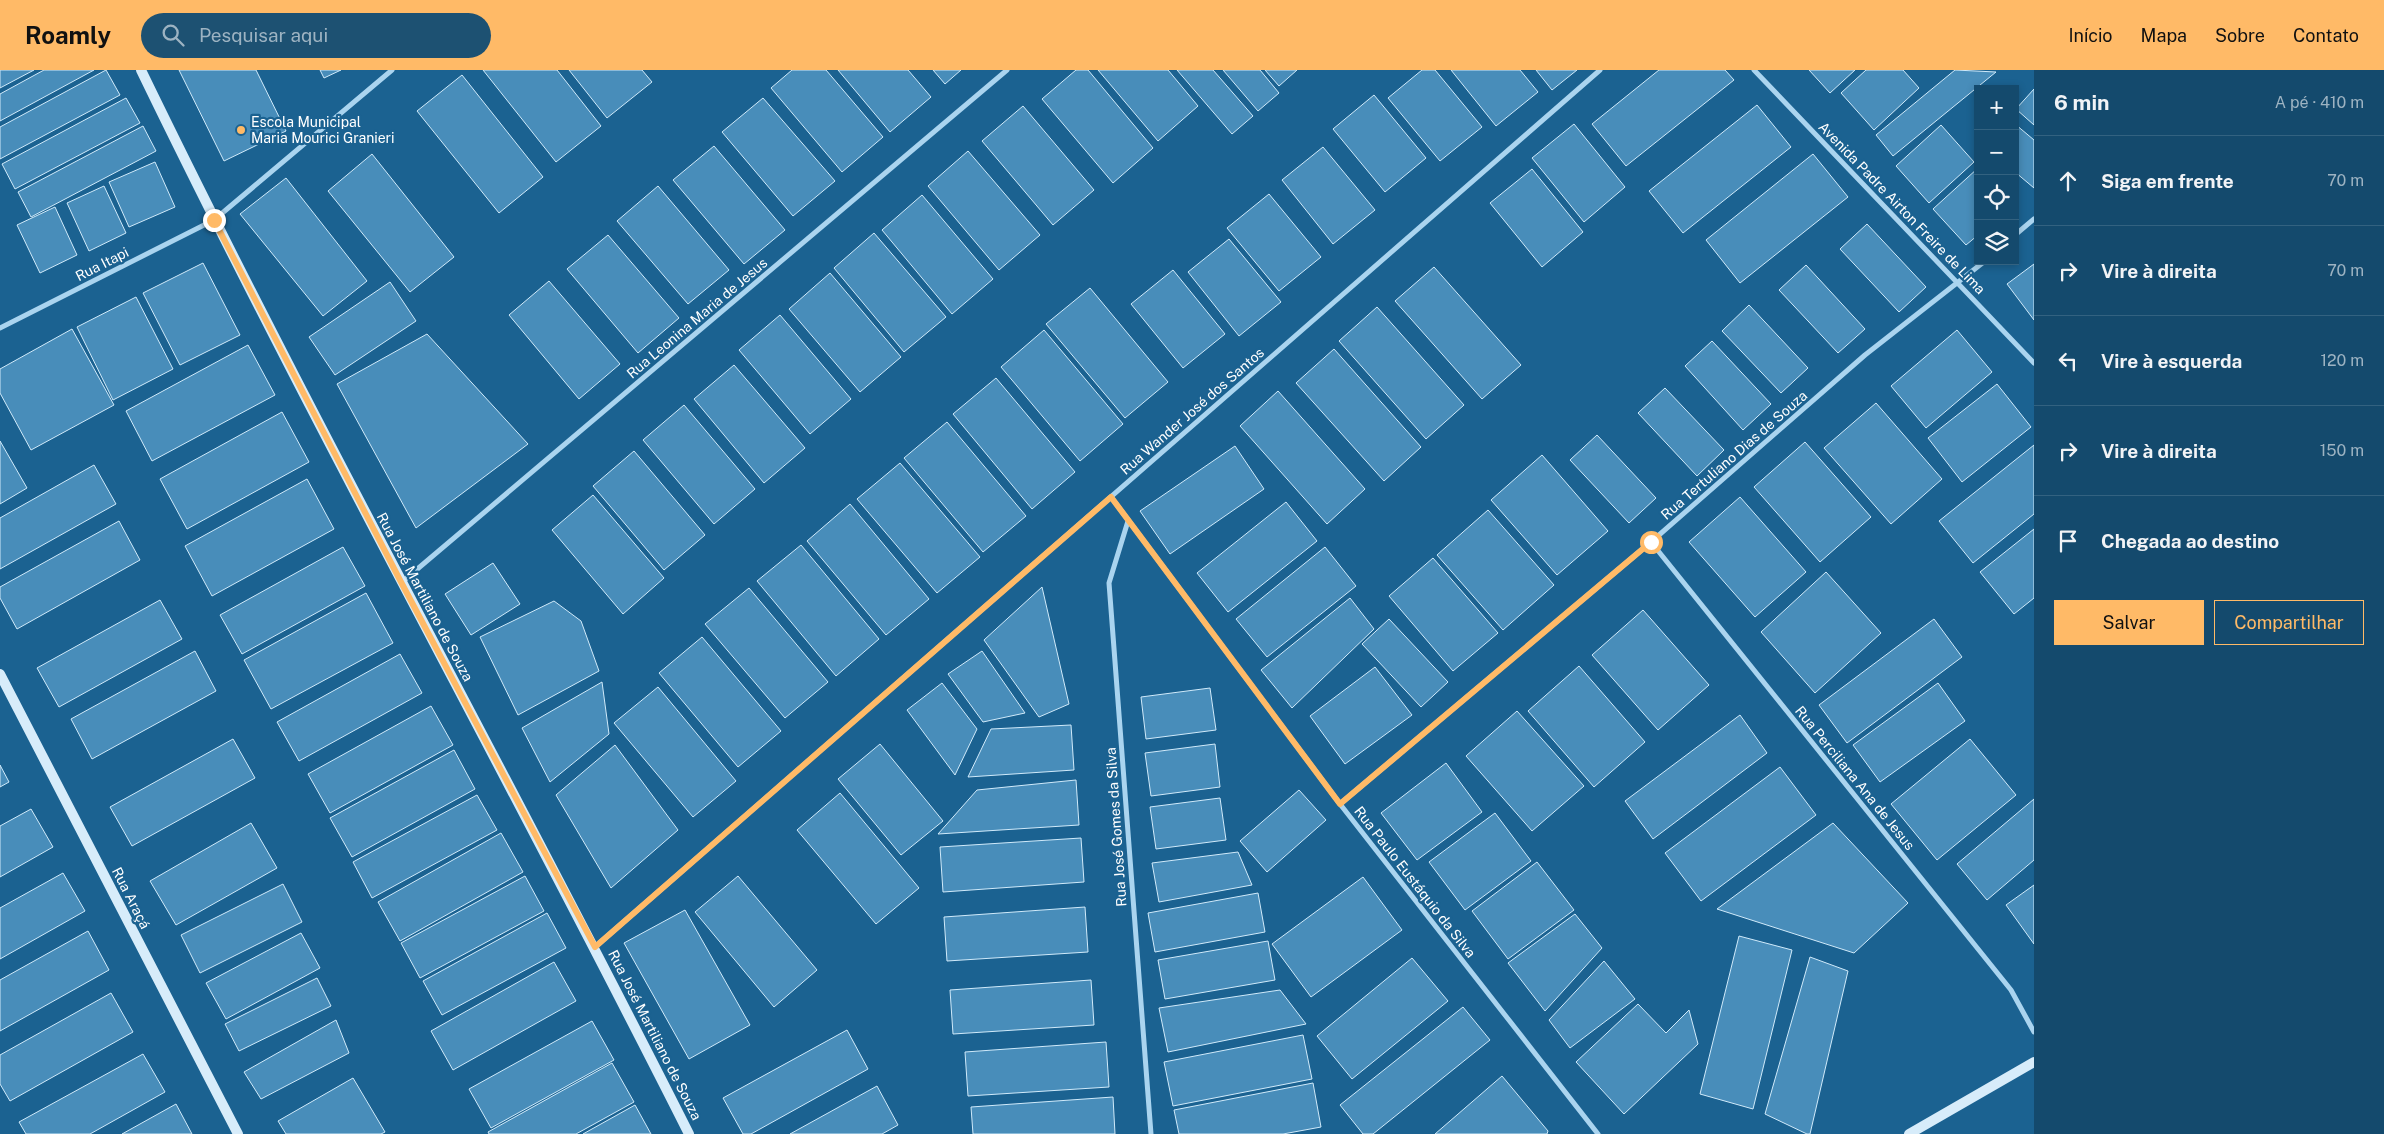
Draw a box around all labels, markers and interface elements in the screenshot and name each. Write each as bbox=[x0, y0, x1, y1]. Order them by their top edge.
search box bbox=[141, 13, 491, 58]
text: Roamly bbox=[25, 21, 111, 49]
icon: search bbox=[159, 21, 187, 49]
text: Pesquisar aqui bbox=[199, 24, 328, 46]
text: Início bbox=[2068, 25, 2113, 46]
text: Mapa bbox=[2141, 25, 2187, 46]
text: Sobre bbox=[2215, 25, 2265, 46]
text: Contato bbox=[2293, 25, 2359, 46]
map controls bbox=[1974, 85, 2019, 265]
button: + bbox=[1974, 85, 2019, 130]
text: 6 min bbox=[2054, 90, 2110, 115]
text: A pé · 410 m bbox=[2275, 93, 2364, 112]
place label: Escola Municipal Maria Mourici Granieri bbox=[251, 114, 395, 146]
street label: Avenida Padre Airton Freire de Lima bbox=[1815, 119, 1989, 297]
marker: Escola Municipal Maria Mourici Granieri bbox=[235, 124, 247, 136]
button: − bbox=[1974, 130, 2019, 175]
icon: ahead bbox=[2054, 167, 2082, 195]
text: Siga em frente bbox=[2101, 170, 2234, 192]
text: 70 m bbox=[2327, 171, 2364, 190]
button: locate bbox=[1974, 175, 2019, 220]
route end bbox=[203, 209, 226, 232]
button: layers bbox=[1974, 220, 2019, 265]
street label: Rua Itapi bbox=[73, 244, 131, 284]
street label: Rua Leonina Maria de Jesus bbox=[624, 255, 770, 381]
icon: right bbox=[2054, 257, 2082, 285]
text: Vire à direita bbox=[2101, 260, 2217, 282]
text: 70 m bbox=[2327, 261, 2364, 280]
street label: Rua Wander José dos Santos bbox=[1117, 344, 1267, 478]
icon: left bbox=[2054, 347, 2082, 375]
text: Vire à esquerda bbox=[2101, 350, 2242, 372]
text: 120 m bbox=[2320, 351, 2364, 370]
street label: Rua Tertuliano Dias de Souza bbox=[1658, 387, 1810, 523]
icon: right bbox=[2054, 437, 2082, 465]
text: Vire à direita bbox=[2101, 440, 2217, 462]
text: 150 m bbox=[2320, 441, 2364, 460]
street label: Rua José Martiliano de Souza bbox=[374, 510, 476, 684]
icon: arrive bbox=[2054, 527, 2082, 555]
text: Chegada ao destino bbox=[2101, 530, 2279, 552]
route start bbox=[1640, 531, 1663, 554]
button: Salvar bbox=[2054, 600, 2204, 645]
button: Compartilhar bbox=[2214, 600, 2364, 645]
street label: Rua Perciliana Ana de Jesus bbox=[1792, 703, 1918, 853]
street label: Rua José Gomes da Silva bbox=[1102, 747, 1130, 907]
street label: Rua Paulo Eustáquio da Silva bbox=[1351, 803, 1479, 961]
street label: Rua Araçá bbox=[109, 865, 153, 931]
street label: Rua José Martiliano de Souza bbox=[605, 947, 705, 1123]

